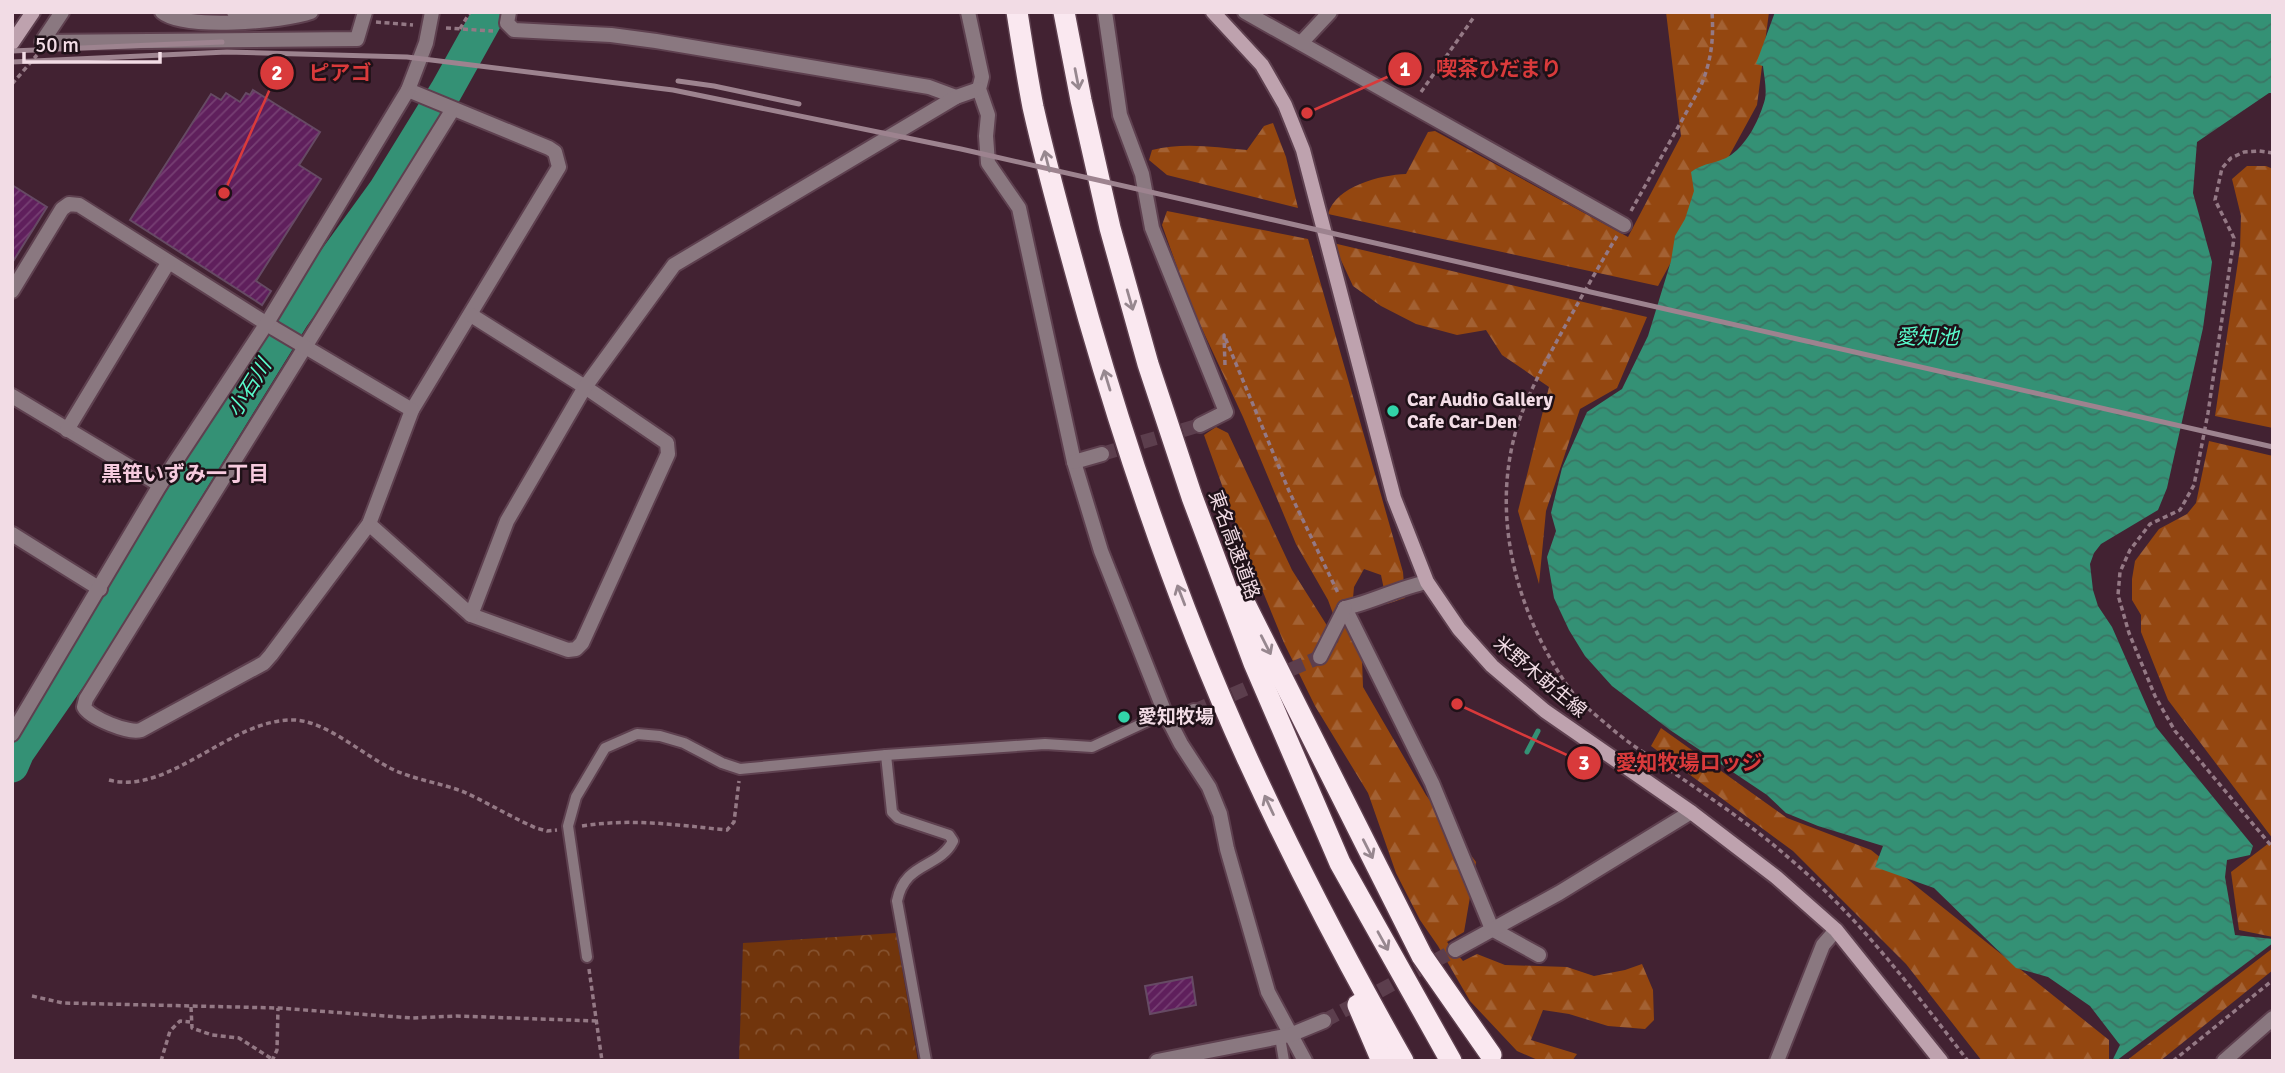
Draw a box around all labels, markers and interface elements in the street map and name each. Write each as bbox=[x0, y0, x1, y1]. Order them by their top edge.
scale bar bbox=[24, 21, 161, 65]
text: 50 m bbox=[35, 32, 79, 58]
callout: 喫茶ひだまり bbox=[1387, 48, 1576, 90]
callout: ピアゴ bbox=[260, 52, 386, 94]
text: 1 bbox=[1399, 56, 1411, 82]
text: 喫茶ひだまり bbox=[1436, 56, 1562, 82]
text: 2 bbox=[271, 60, 283, 86]
text: ピアゴ bbox=[309, 60, 372, 86]
one-way arrow bbox=[1070, 67, 1084, 90]
one-way arrow bbox=[1040, 150, 1053, 173]
one-way arrow bbox=[1125, 289, 1138, 311]
water label: 愛知池 bbox=[1896, 324, 1960, 350]
water label: 小石川 bbox=[221, 353, 278, 422]
one-way arrow bbox=[1099, 370, 1112, 392]
place label: Car Audio Gallery Cafe Car-Den bbox=[1407, 388, 1554, 434]
marker: Car Audio Gallery Cafe Car-Den bbox=[1385, 403, 1401, 419]
district label: 黒笹いずみ一丁目 bbox=[101, 461, 269, 487]
street label: 東名高速道路 bbox=[1203, 487, 1265, 603]
one-way arrow bbox=[1173, 585, 1186, 607]
street label: 米野木莇生線 bbox=[1489, 631, 1591, 723]
one-way arrow bbox=[1260, 634, 1274, 655]
place label: 愛知牧場 bbox=[1138, 705, 1214, 729]
marker: 愛知牧場 bbox=[1116, 709, 1132, 725]
callout: 愛知牧場ロッジ bbox=[1567, 742, 1777, 784]
text: 3 bbox=[1578, 750, 1590, 776]
text: 愛知牧場ロッジ bbox=[1616, 750, 1763, 776]
one-way arrow bbox=[1262, 795, 1275, 816]
one-way arrow bbox=[1361, 838, 1375, 859]
one-way arrow bbox=[1377, 931, 1391, 951]

